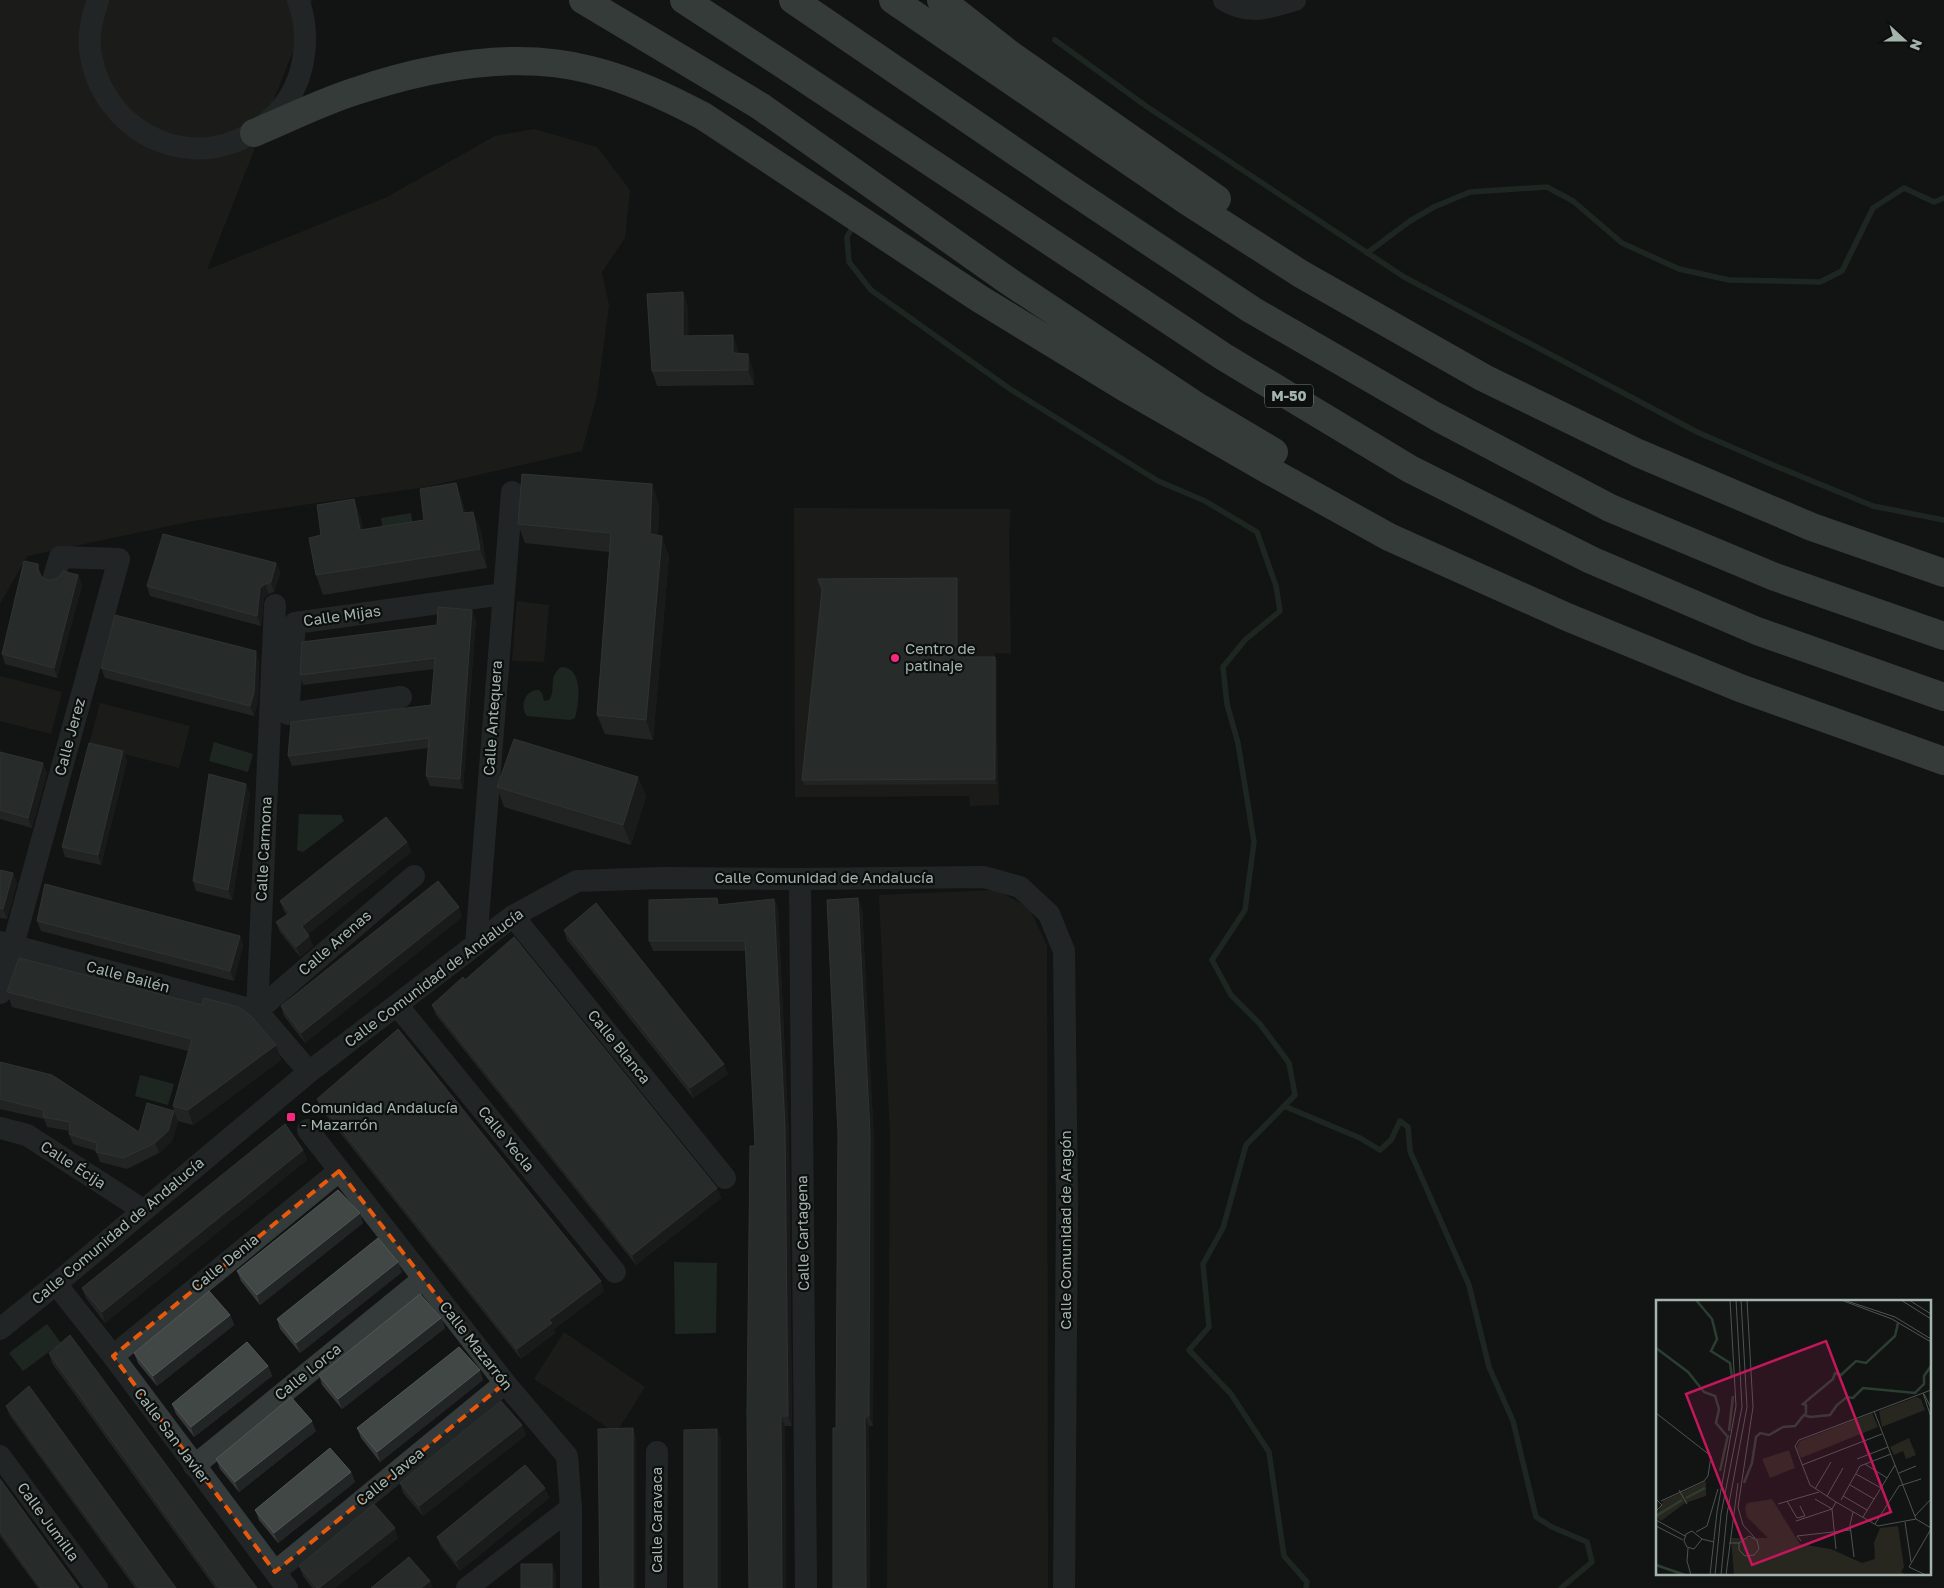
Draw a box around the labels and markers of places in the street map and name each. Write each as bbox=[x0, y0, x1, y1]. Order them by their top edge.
place label: Centro de patinaje bbox=[905, 639, 976, 674]
marker: Centro de patinaje bbox=[889, 652, 901, 664]
place label: Comunidad Andalucía - Mazarrón bbox=[301, 1098, 458, 1133]
marker: Comunidad Andalucía - Mazarrón bbox=[285, 1111, 297, 1123]

